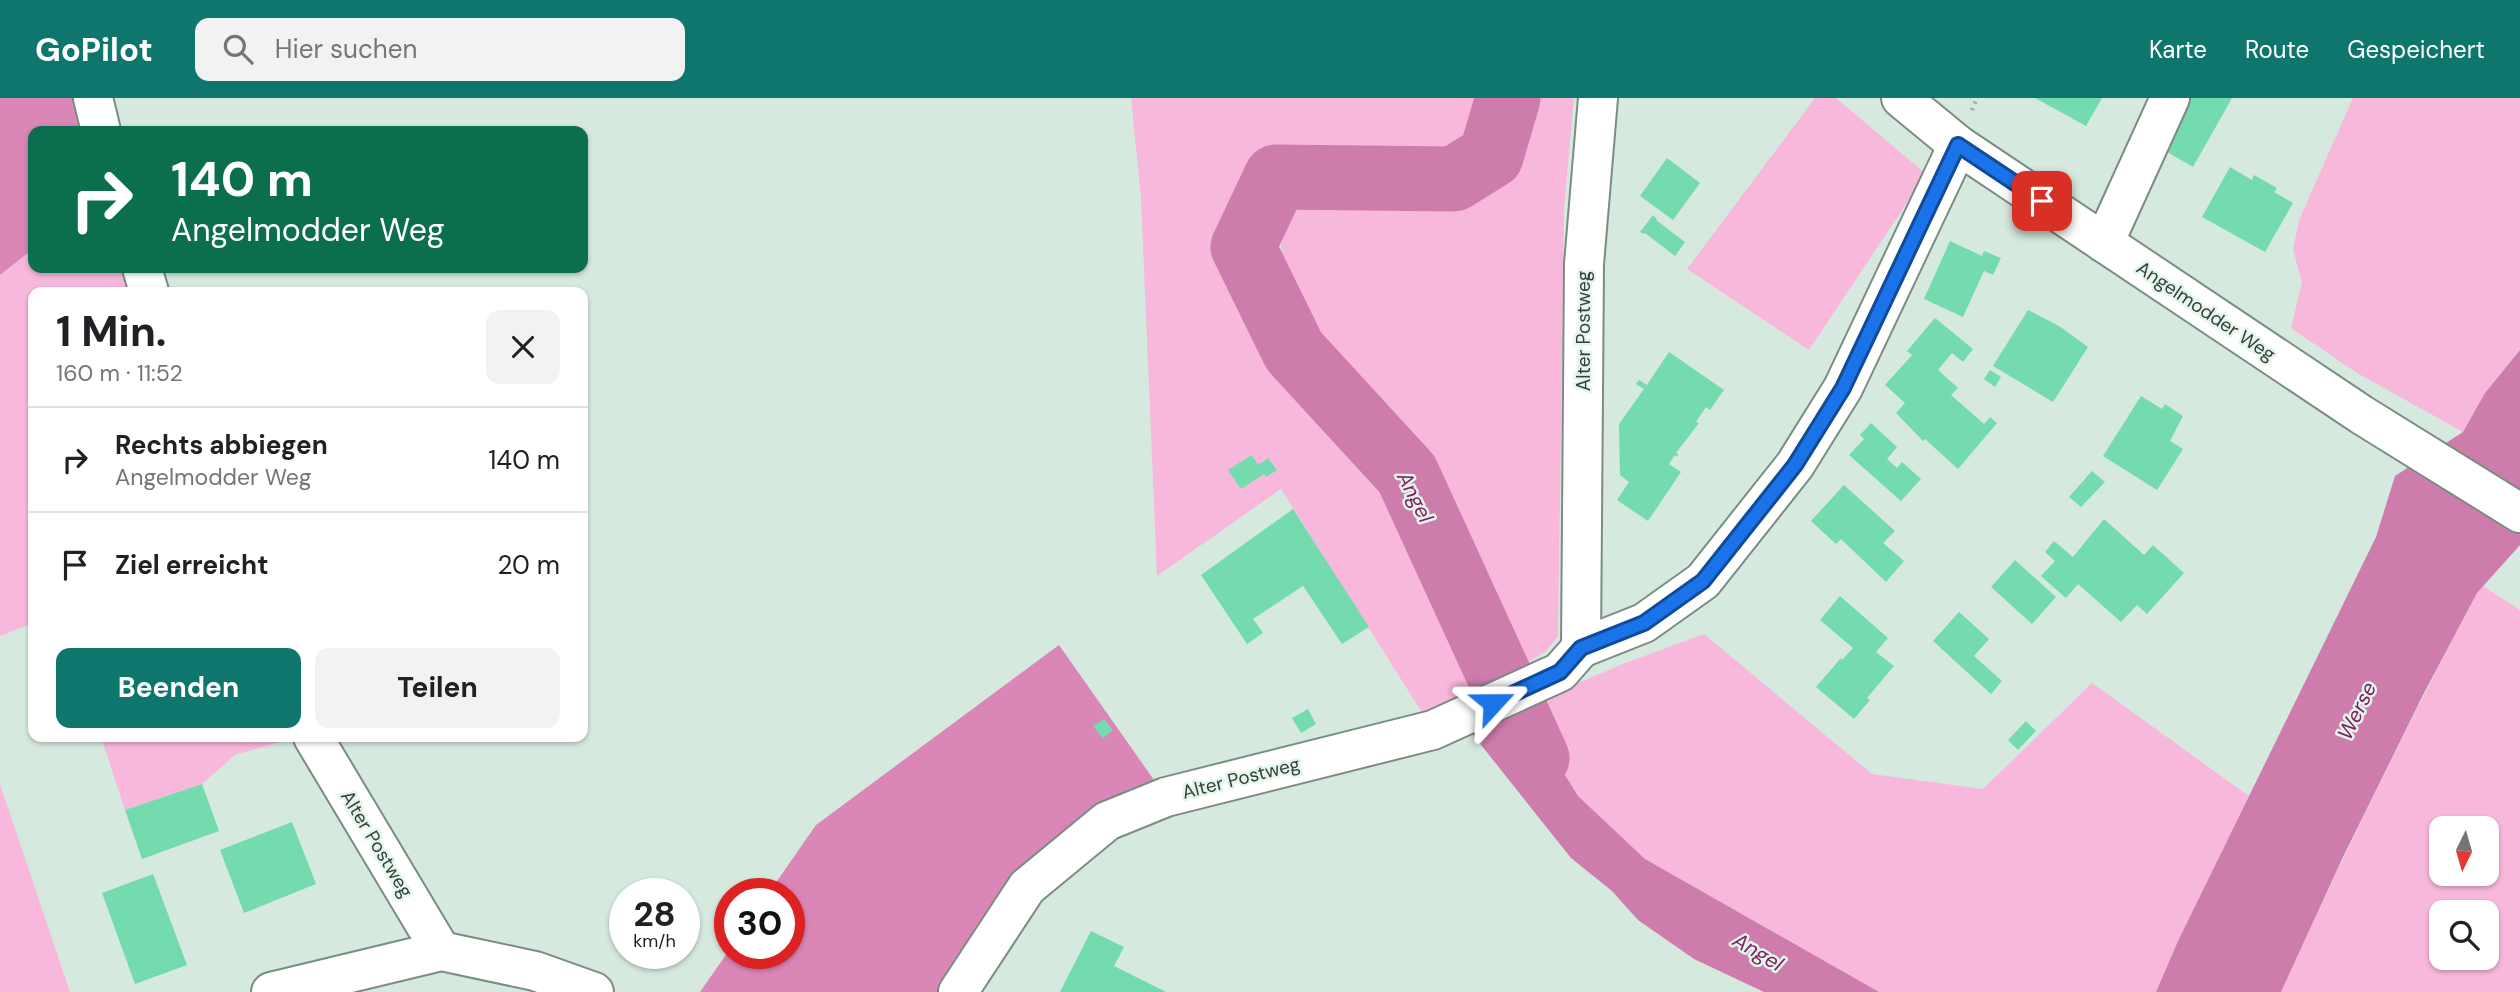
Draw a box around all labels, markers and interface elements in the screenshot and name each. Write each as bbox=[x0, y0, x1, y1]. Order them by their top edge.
search box bbox=[195, 18, 685, 81]
text: GoPilot bbox=[35, 28, 153, 71]
icon: search bbox=[219, 30, 257, 68]
text: Hier suchen bbox=[275, 32, 417, 66]
text: Karte bbox=[2149, 34, 2207, 65]
text: Route bbox=[2245, 34, 2309, 65]
text: Gespeichert bbox=[2347, 34, 2485, 65]
text: 140 m bbox=[171, 147, 313, 211]
icon: right bbox=[56, 154, 147, 245]
pin bbox=[2012, 171, 2072, 231]
icon: arrive bbox=[2023, 182, 2061, 220]
text: Angelmodder Weg bbox=[171, 209, 445, 251]
street label: Angelmodder Weg bbox=[2132, 255, 2281, 367]
street label: Alter Postweg bbox=[1571, 270, 1596, 391]
text: 1 Min. bbox=[56, 304, 166, 359]
button: close bbox=[486, 310, 560, 384]
text: 160 m · 11:52 bbox=[56, 358, 183, 388]
text: Rechts abbiegen bbox=[115, 428, 328, 462]
icon: right bbox=[56, 441, 94, 479]
text: 140 m bbox=[488, 443, 560, 477]
text: Angelmodder Weg bbox=[115, 462, 312, 492]
water label: Angel bbox=[1390, 466, 1440, 528]
icon: arrive bbox=[56, 546, 94, 584]
text: Ziel erreicht bbox=[115, 548, 268, 582]
text: 20 m bbox=[497, 548, 560, 582]
button: Beenden bbox=[56, 648, 301, 728]
button: Teilen bbox=[315, 648, 560, 728]
position arrow bbox=[1456, 666, 1530, 740]
water label: Werse bbox=[2331, 677, 2383, 745]
street label: Alter Postweg bbox=[1179, 751, 1303, 805]
street label: Alter Postweg bbox=[335, 786, 419, 902]
north arrow bbox=[2429, 816, 2499, 886]
map controls bbox=[2429, 816, 2499, 970]
speed limit sign: 30 bbox=[714, 878, 805, 969]
text: 28 bbox=[633, 891, 676, 937]
button: search bbox=[2429, 900, 2499, 970]
water label: Angel bbox=[1727, 926, 1789, 978]
text: km/h bbox=[633, 929, 676, 953]

